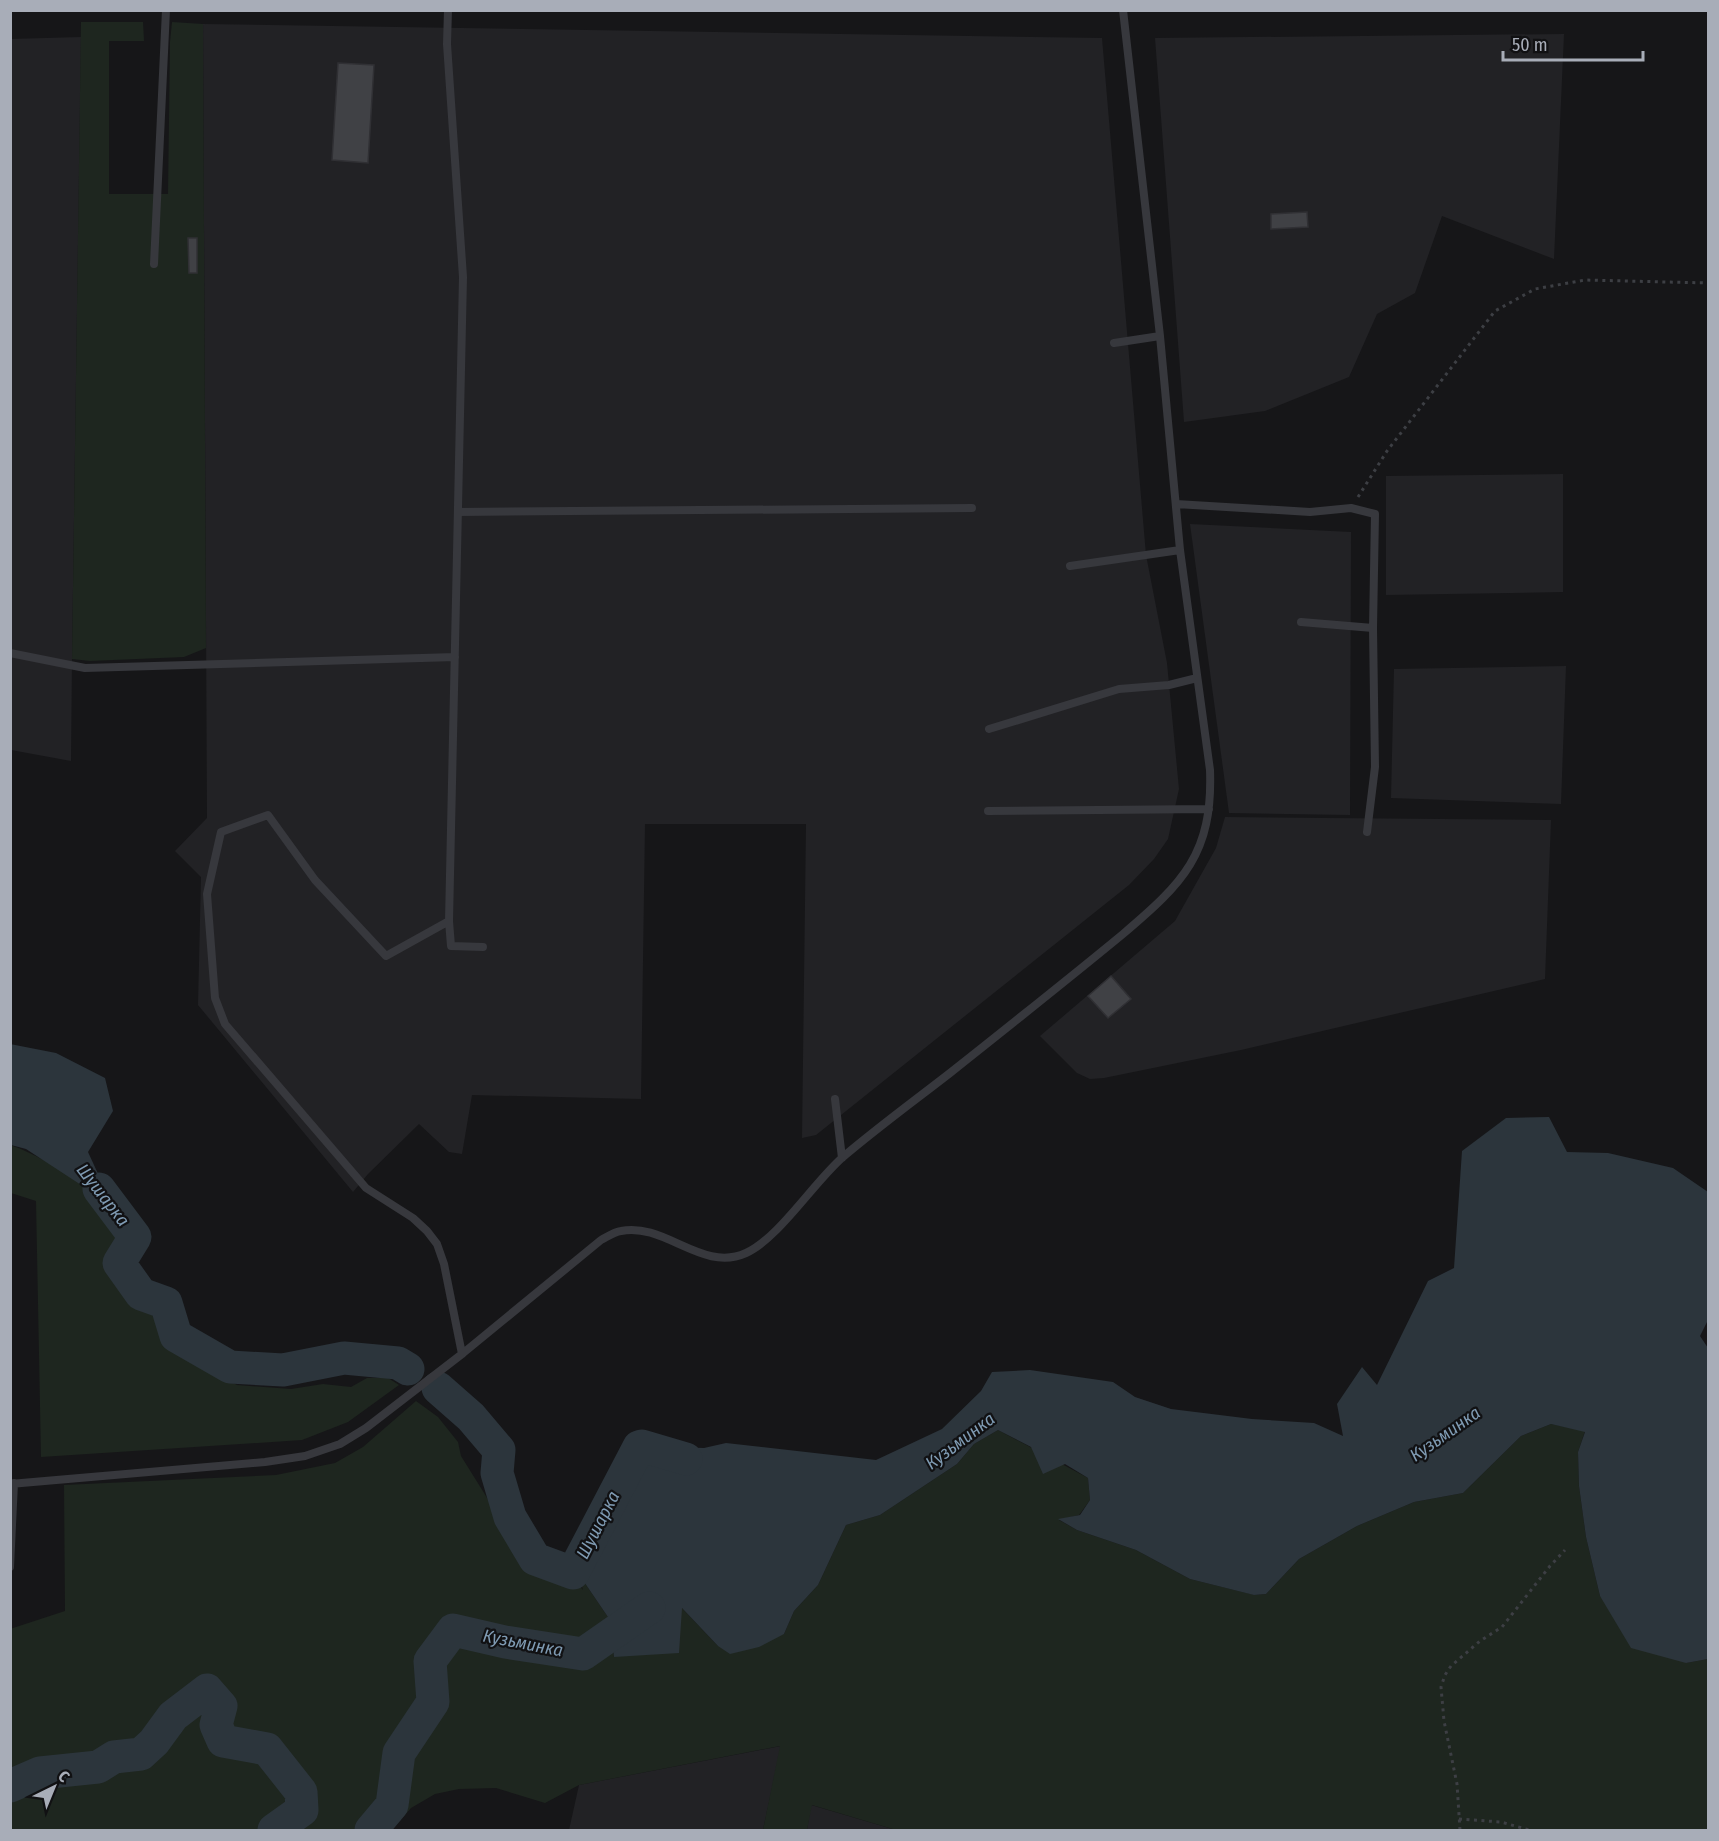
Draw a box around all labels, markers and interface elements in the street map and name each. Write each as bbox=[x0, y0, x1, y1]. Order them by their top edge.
scale bar bbox=[1503, 24, 1642, 62]
text: 50 m bbox=[1512, 34, 1548, 56]
water label: Шушарка bbox=[72, 1159, 134, 1231]
water label: Кузьминка bbox=[1405, 1402, 1485, 1466]
water label: Кузьминка bbox=[921, 1408, 999, 1474]
water label: Шушарка bbox=[572, 1487, 624, 1563]
water label: Кузьминка bbox=[481, 1624, 565, 1662]
north arrow bbox=[24, 1757, 84, 1817]
text: С bbox=[54, 1767, 74, 1787]

